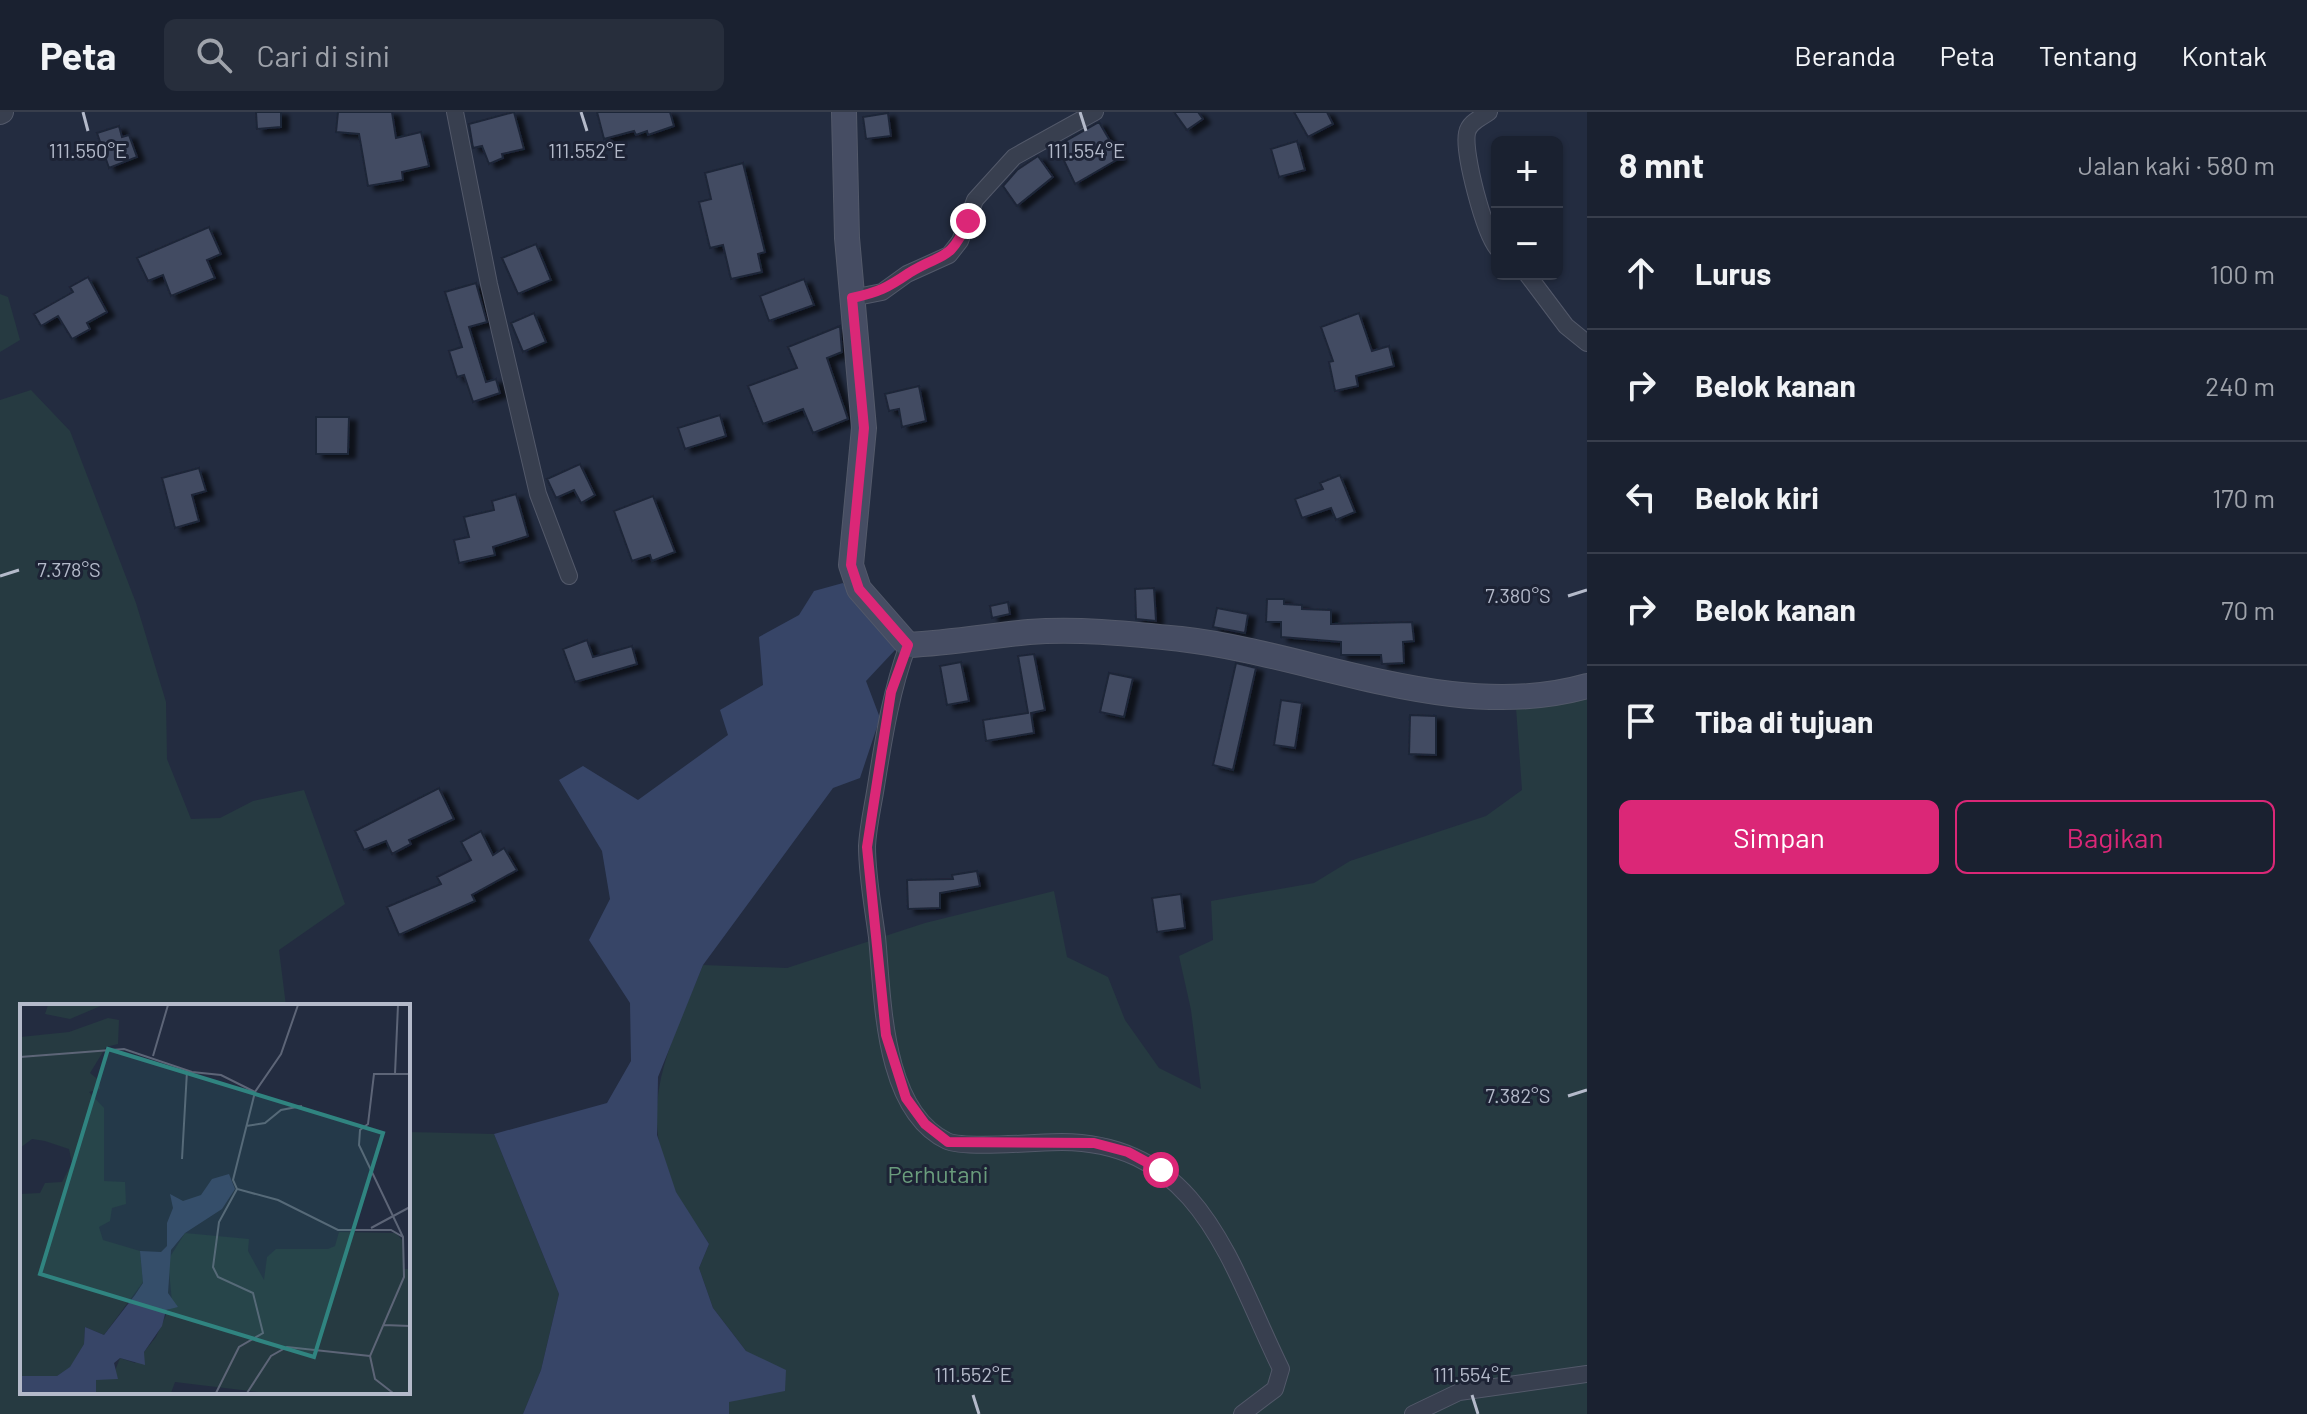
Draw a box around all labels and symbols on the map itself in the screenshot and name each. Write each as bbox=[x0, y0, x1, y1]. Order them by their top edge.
text: 111.550°E bbox=[49, 138, 127, 162]
text: 111.552°E bbox=[548, 138, 626, 162]
text: 111.554°E bbox=[1047, 138, 1125, 162]
route end bbox=[950, 203, 986, 239]
text: 7.378°S bbox=[37, 557, 101, 581]
text: 7.380°S bbox=[1485, 583, 1551, 607]
inset map bbox=[20, 1004, 410, 1394]
text: 7.382°S bbox=[1486, 1083, 1550, 1107]
route start bbox=[1143, 1152, 1179, 1188]
park label: Perhutani bbox=[887, 1159, 989, 1188]
text: 111.552°E bbox=[934, 1362, 1012, 1386]
text: 111.554°E bbox=[1433, 1362, 1511, 1386]

